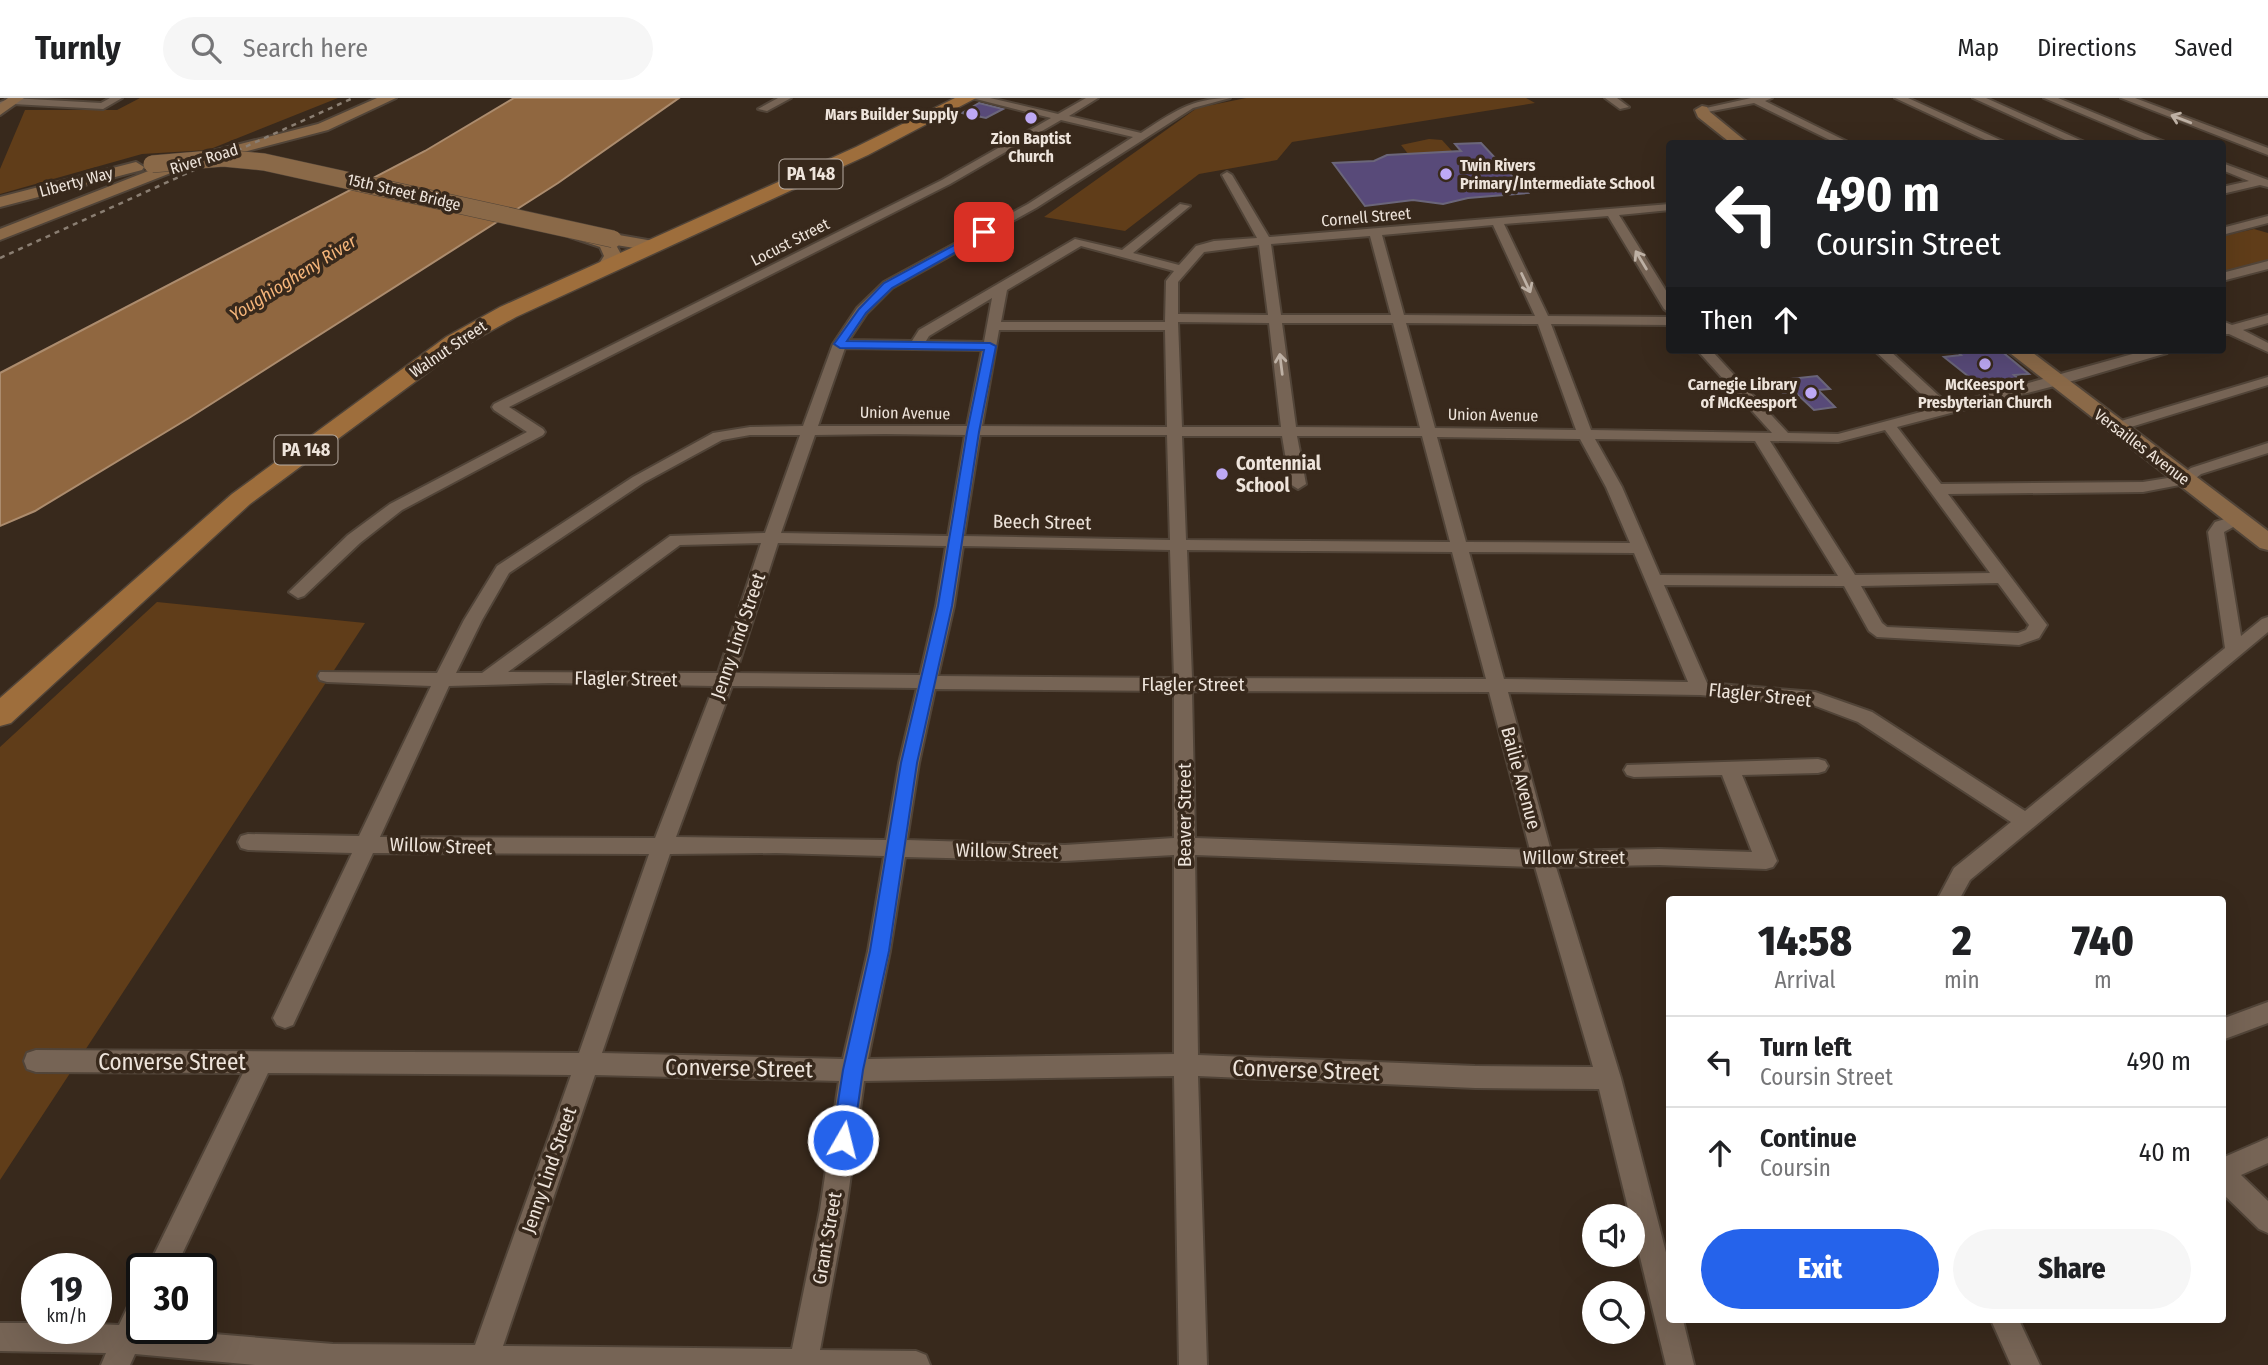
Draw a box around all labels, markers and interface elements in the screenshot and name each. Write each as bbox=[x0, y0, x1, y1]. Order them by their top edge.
search box bbox=[163, 17, 653, 80]
text: Turnly bbox=[35, 28, 121, 68]
icon: search bbox=[187, 29, 225, 67]
text: Search here bbox=[243, 33, 368, 64]
text: Map bbox=[1958, 34, 1999, 62]
text: Directions bbox=[2037, 34, 2136, 62]
text: Saved bbox=[2174, 34, 2233, 62]
place label: Mars Builder Supply bbox=[825, 105, 958, 124]
marker: Mars Builder Supply bbox=[964, 106, 980, 122]
marker: Zion Baptist Church bbox=[1023, 110, 1039, 126]
one-way arrow bbox=[2171, 112, 2193, 124]
place label: Zion Baptist Church bbox=[991, 129, 1071, 166]
street label: River Road bbox=[168, 140, 240, 178]
place label: Twin Rivers Primary/Intermediate School bbox=[1460, 156, 1655, 193]
road number: PA 148 bbox=[780, 160, 842, 188]
street label: Liberty Way bbox=[37, 163, 116, 201]
text: 490 m bbox=[1816, 165, 1940, 224]
marker: Twin Rivers Primary/Intermediate School bbox=[1438, 166, 1454, 182]
icon: left bbox=[1701, 168, 1792, 259]
street label: 15th Street Bridge bbox=[345, 170, 463, 214]
pin bbox=[954, 202, 1014, 262]
street label: Cornell Street bbox=[1320, 204, 1412, 230]
icon: arrive bbox=[965, 213, 1003, 251]
street label: Locust Street bbox=[748, 214, 833, 270]
text: Coursin Street bbox=[1816, 225, 2001, 263]
water label: Youghiogheny River bbox=[226, 230, 361, 326]
one-way arrow bbox=[1633, 251, 1647, 271]
one-way arrow bbox=[1519, 272, 1533, 293]
icon: ahead bbox=[1767, 301, 1805, 339]
text: Then bbox=[1701, 305, 1753, 336]
street label: Walnut Street bbox=[406, 316, 491, 382]
one-way arrow bbox=[1274, 353, 1287, 376]
marker: McKeesport Presbyterian Church bbox=[1977, 356, 1993, 372]
place label: Carnegie Library of McKeesport bbox=[1688, 375, 1797, 412]
place label: McKeesport Presbyterian Church bbox=[1918, 375, 2052, 412]
marker: Carnegie Library of McKeesport bbox=[1803, 385, 1819, 401]
street label: Union Avenue bbox=[860, 403, 951, 423]
street label: Union Avenue bbox=[1448, 405, 1539, 425]
street label: Versailles Avenue bbox=[2091, 405, 2194, 489]
road number: PA 148 bbox=[274, 436, 338, 464]
place label: Contennial School bbox=[1236, 452, 1322, 497]
marker: Contennial School bbox=[1214, 466, 1230, 482]
street label: Beech Street bbox=[993, 510, 1092, 534]
street label: Jenny Lind Street bbox=[706, 569, 771, 702]
street label: Flagler Street bbox=[574, 667, 679, 691]
street label: Flagler Street bbox=[1141, 673, 1245, 696]
street label: Flagler Street bbox=[1707, 678, 1813, 712]
street label: Bailie Avenue bbox=[1496, 724, 1546, 832]
street label: Beaver Street bbox=[1173, 762, 1196, 867]
street label: Willow Street bbox=[389, 833, 493, 859]
street label: Willow Street bbox=[956, 839, 1059, 863]
street label: Willow Street bbox=[1523, 846, 1626, 869]
text: 14:58 bbox=[1758, 916, 1852, 966]
text: 2 bbox=[1952, 916, 1972, 966]
text: 740 bbox=[2072, 916, 2134, 966]
text: Arrival bbox=[1775, 966, 1836, 994]
text: min bbox=[1944, 966, 1980, 994]
text: m bbox=[2094, 966, 2112, 994]
text: Turn left bbox=[1760, 1032, 1852, 1063]
icon: left bbox=[1701, 1043, 1739, 1081]
text: 490 m bbox=[2127, 1046, 2191, 1077]
street label: Converse Street bbox=[98, 1048, 246, 1076]
street label: Converse Street bbox=[665, 1053, 814, 1083]
street label: Converse Street bbox=[1232, 1053, 1381, 1087]
text: Coursin Street bbox=[1760, 1063, 1893, 1091]
street label: Jenny Lind Street bbox=[517, 1103, 582, 1236]
position arrow bbox=[806, 1103, 880, 1177]
text: Continue bbox=[1760, 1123, 1857, 1154]
icon: ahead bbox=[1701, 1134, 1739, 1172]
text: 40 m bbox=[2139, 1137, 2191, 1168]
text: Coursin bbox=[1760, 1154, 1831, 1182]
street label: Grant Street bbox=[808, 1189, 847, 1286]
map controls bbox=[1582, 1204, 1645, 1344]
button: sound bbox=[1582, 1204, 1645, 1267]
button: Exit bbox=[1701, 1229, 1939, 1309]
button: Share bbox=[1953, 1229, 2191, 1309]
speed limit sign: 30 bbox=[126, 1253, 217, 1344]
text: 19 bbox=[50, 1268, 83, 1310]
button: search bbox=[1582, 1281, 1645, 1344]
text: km/h bbox=[46, 1305, 87, 1327]

